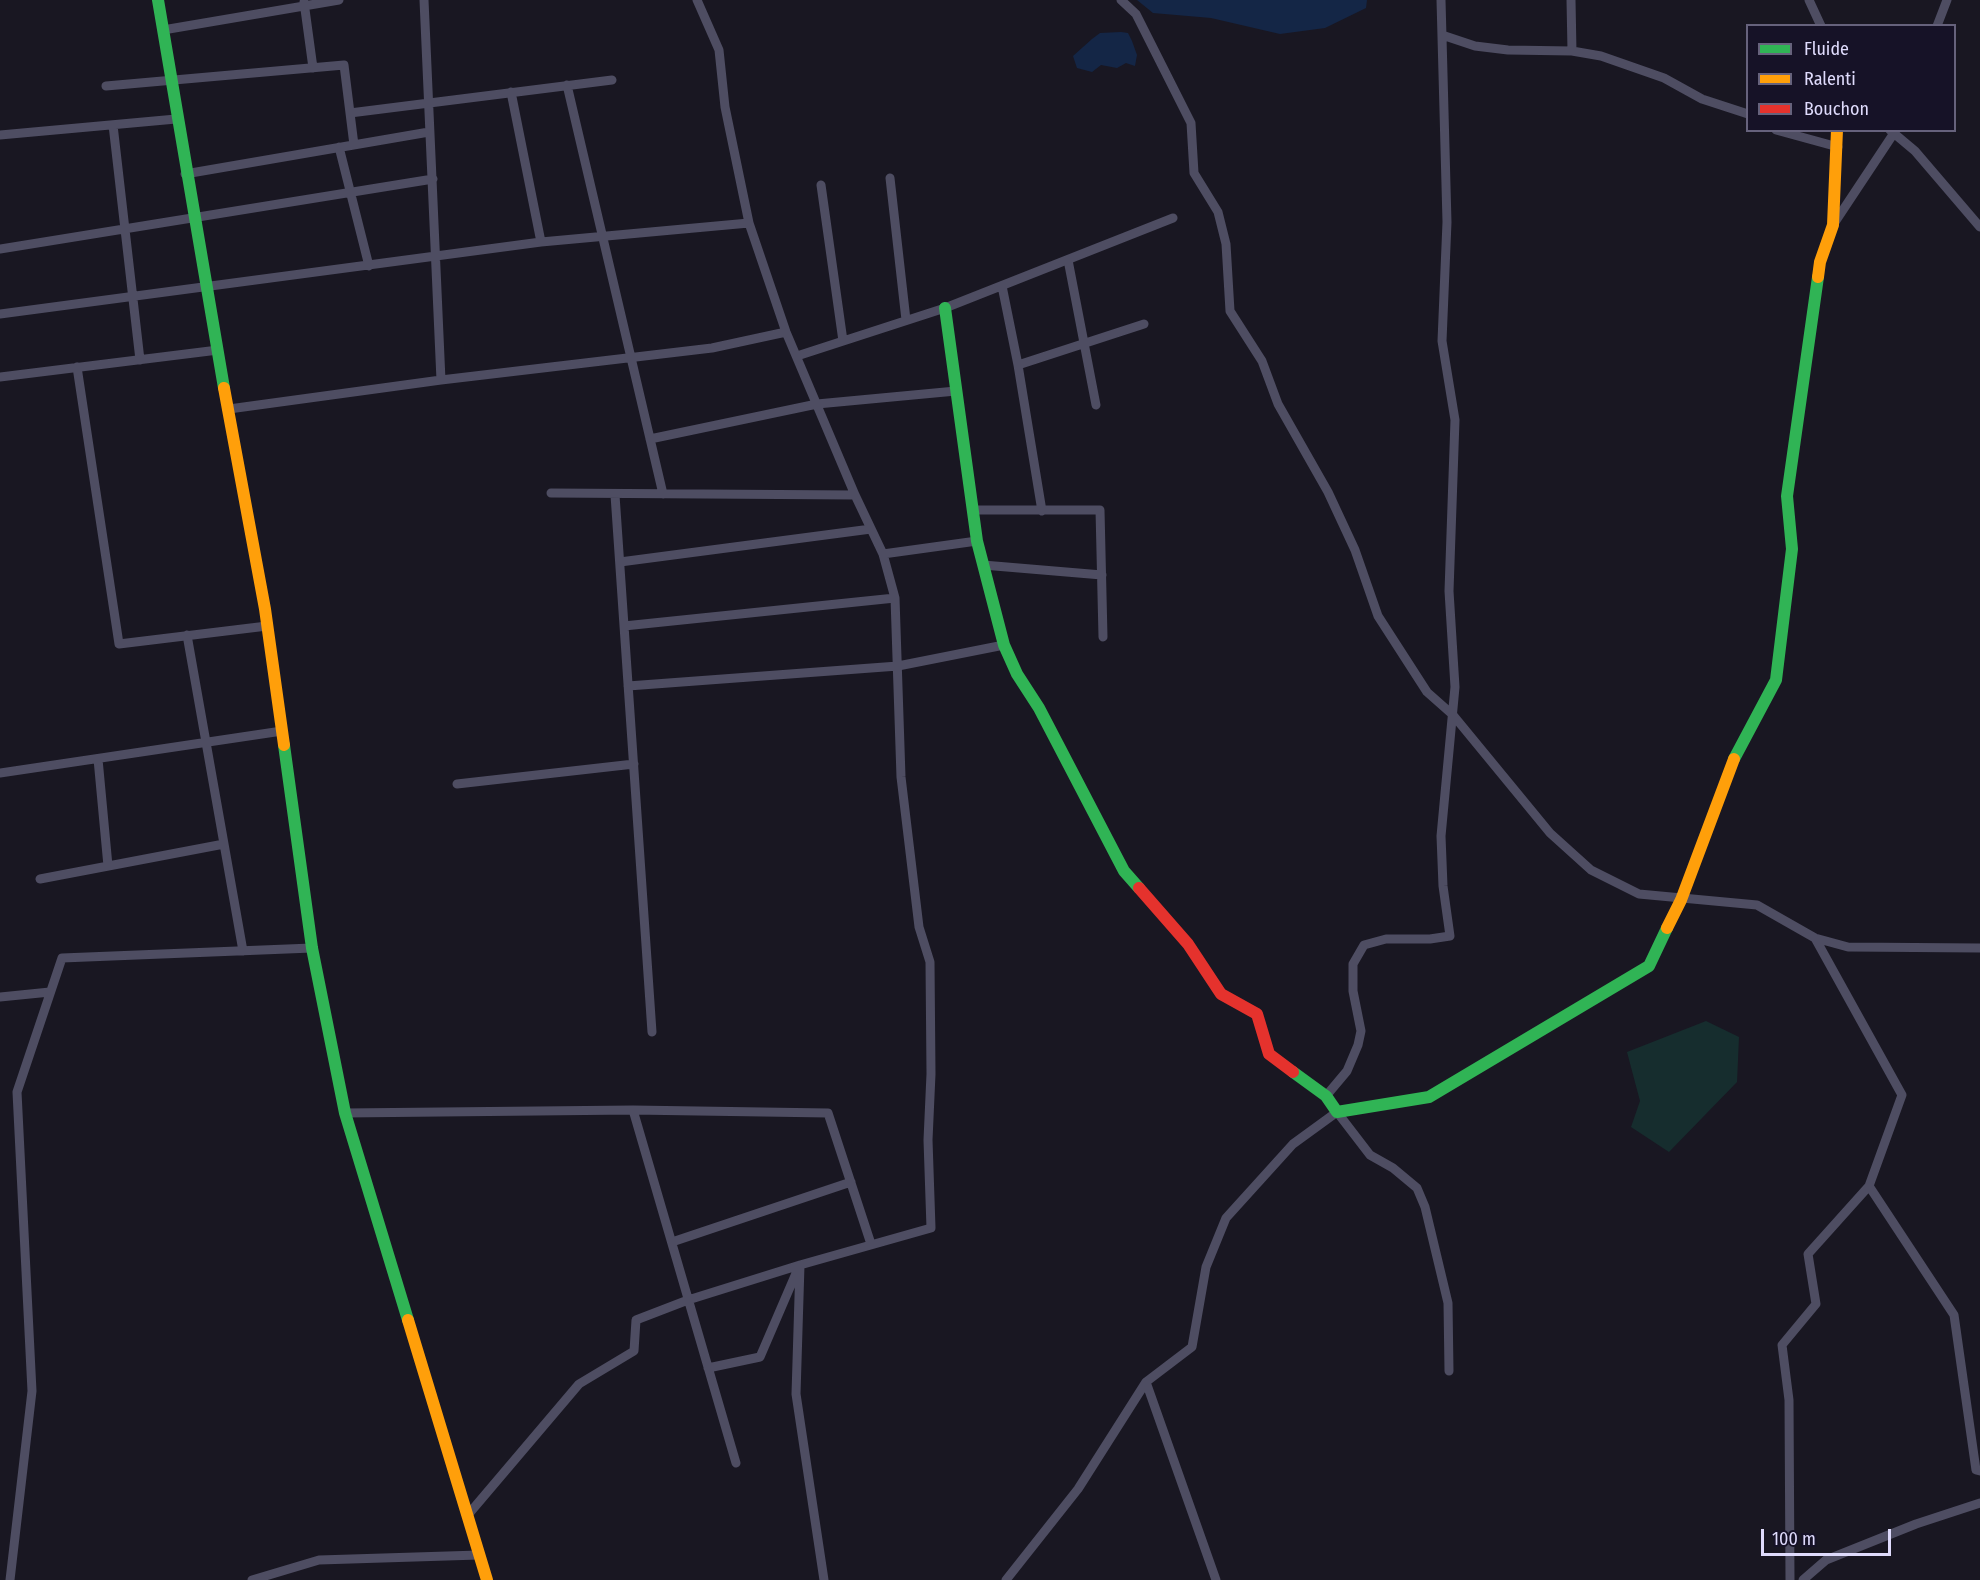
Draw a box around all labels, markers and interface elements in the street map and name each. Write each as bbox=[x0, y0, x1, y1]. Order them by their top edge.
legend bbox=[1746, 24, 1956, 132]
text: Fluide bbox=[1804, 38, 1849, 60]
text: Ralenti bbox=[1804, 68, 1856, 90]
text: Bouchon bbox=[1804, 98, 1869, 120]
scale bar bbox=[1764, 1517, 1894, 1555]
text: 100 m bbox=[1772, 1528, 1816, 1550]

